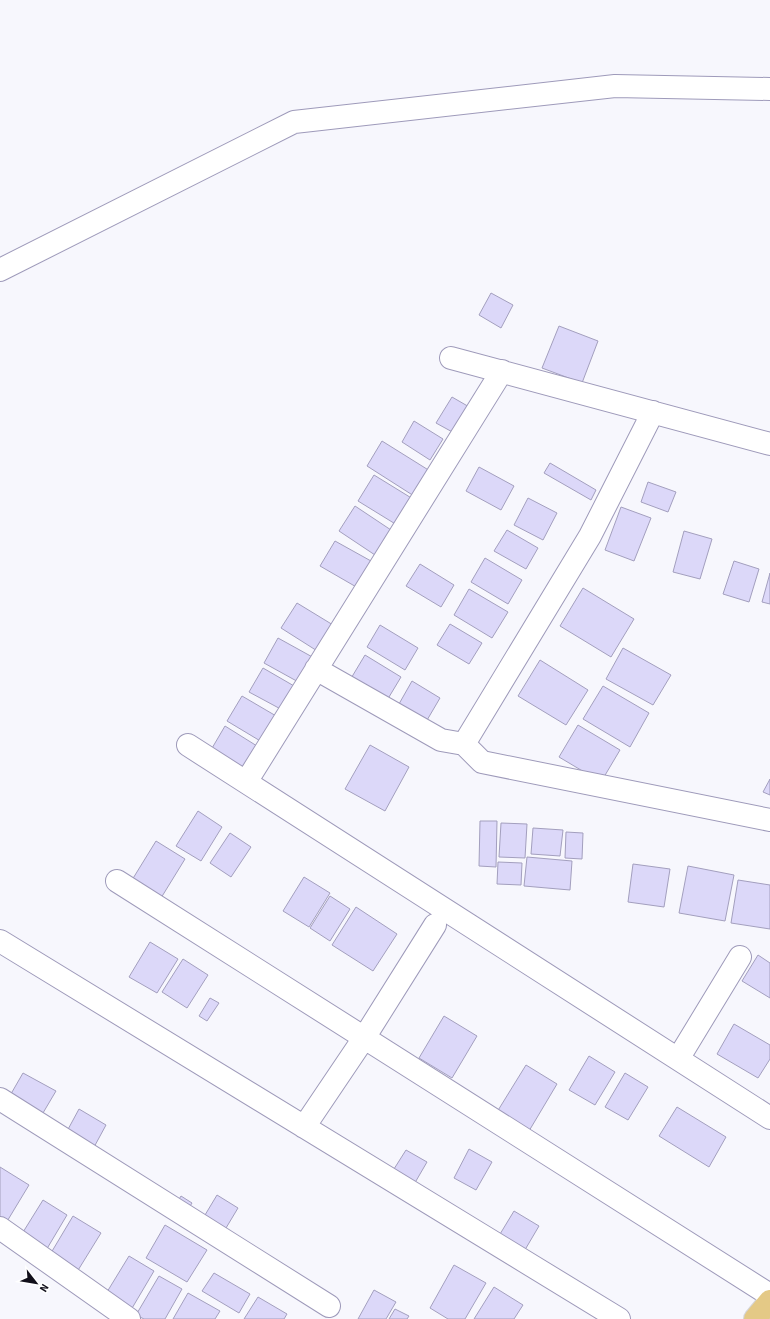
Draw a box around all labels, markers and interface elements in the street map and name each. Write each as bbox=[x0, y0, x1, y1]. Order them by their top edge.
north arrow bbox=[16, 1263, 56, 1303]
text: N bbox=[36, 1281, 52, 1295]

